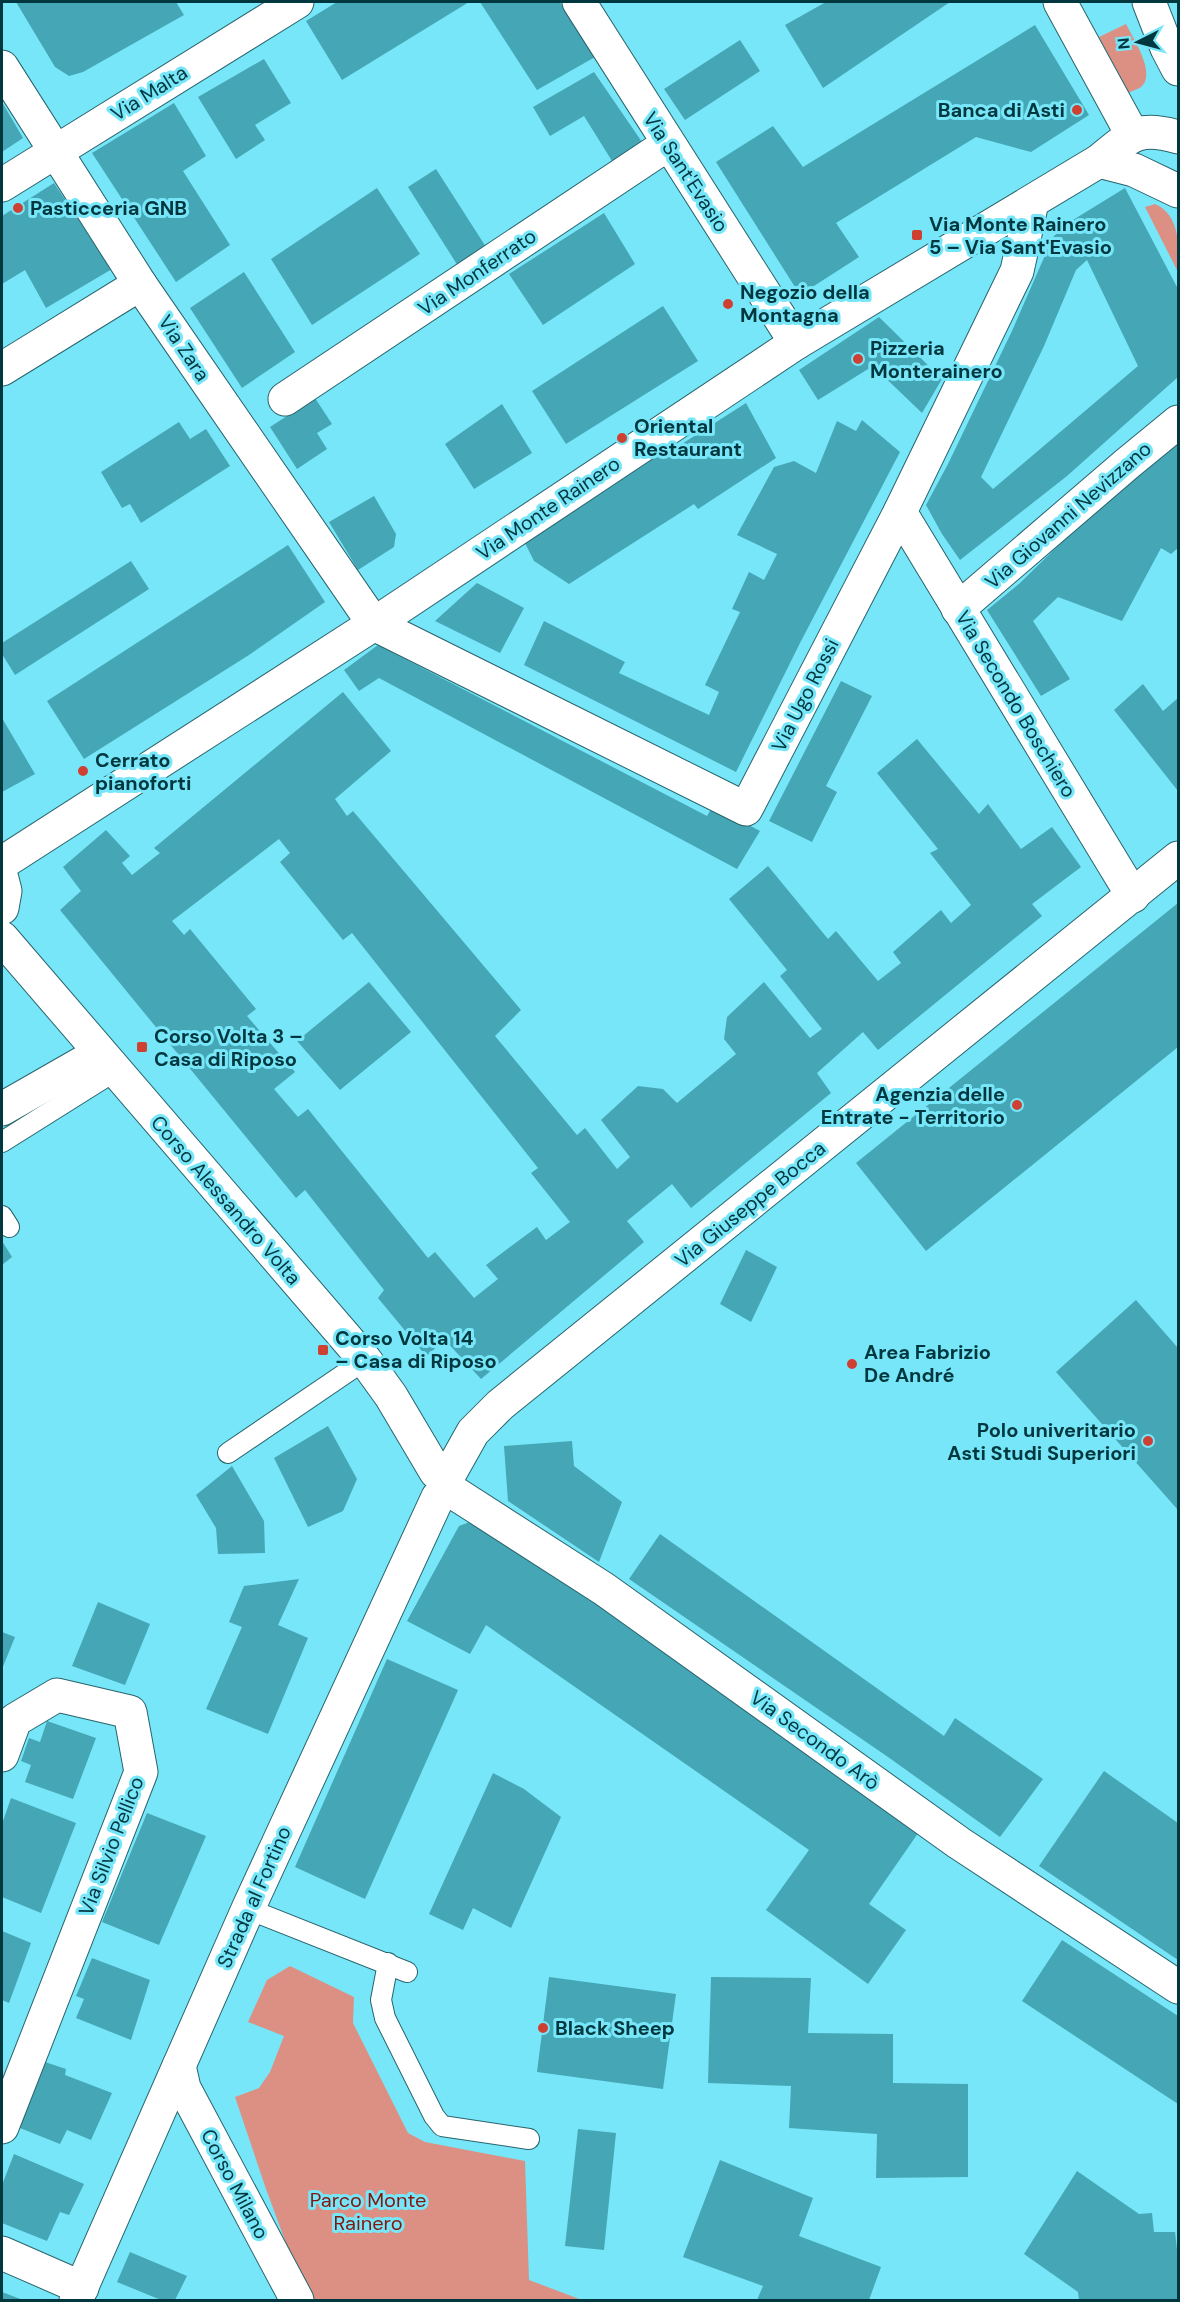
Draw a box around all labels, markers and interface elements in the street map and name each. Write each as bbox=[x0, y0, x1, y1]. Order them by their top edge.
north arrow bbox=[1108, 12, 1168, 72]
text: N bbox=[1113, 37, 1135, 50]
street label: Via Malta bbox=[106, 59, 192, 127]
place label: Banca di Asti bbox=[938, 97, 1065, 123]
marker: Banca di Asti bbox=[1070, 103, 1084, 117]
street label: Via Sant'Evasio bbox=[637, 107, 735, 237]
place label: Pasticceria GNB bbox=[30, 195, 187, 221]
marker: Pasticceria GNB bbox=[11, 201, 25, 215]
place label: Via Monte Rainero 5 – Via Sant'Evasio bbox=[929, 211, 1112, 260]
street label: Via Monferrato bbox=[413, 223, 541, 321]
marker: Via Monte Rainero 5 – Via Sant'Evasio bbox=[910, 228, 924, 242]
place label: Negozio della Montagna bbox=[740, 279, 870, 328]
marker: Negozio della Montagna bbox=[721, 297, 735, 311]
street label: Via Zara bbox=[152, 310, 216, 386]
place label: Pizzeria Monterainero bbox=[870, 335, 1003, 384]
marker: Pizzeria Monterainero bbox=[851, 352, 865, 366]
place label: Oriental Restaurant bbox=[634, 413, 742, 462]
marker: Oriental Restaurant bbox=[615, 431, 629, 445]
street label: Via Giovanni Nevizzano bbox=[979, 436, 1157, 594]
street label: Via Monte Rainero bbox=[471, 450, 625, 566]
street label: Via Secondo Boschiero bbox=[950, 606, 1082, 802]
street label: Via Ugo Rossi bbox=[765, 634, 845, 756]
place label: Cerrato pianoforti bbox=[95, 747, 191, 796]
marker: Cerrato pianoforti bbox=[76, 764, 90, 778]
place label: Corso Volta 3 – Casa di Riposo bbox=[154, 1023, 303, 1072]
marker: Corso Volta 3 – Casa di Riposo bbox=[135, 1040, 149, 1054]
place label: Agenzia delle Entrate - Territorio bbox=[821, 1081, 1005, 1130]
marker: Agenzia delle Entrate - Territorio bbox=[1010, 1098, 1024, 1112]
street label: Corso Alessandro Volta bbox=[145, 1110, 307, 1290]
street label: Via Giuseppe Bocca bbox=[669, 1135, 831, 1273]
place label: Corso Volta 14 – Casa di Riposo bbox=[335, 1325, 497, 1374]
place label: Area Fabrizio De André bbox=[864, 1339, 991, 1388]
marker: Corso Volta 14 – Casa di Riposo bbox=[316, 1343, 330, 1357]
marker: Area Fabrizio De André bbox=[845, 1357, 859, 1371]
place label: Polo univeritario Asti Studi Superiori bbox=[947, 1417, 1136, 1466]
marker: Polo univeritario Asti Studi Superiori bbox=[1141, 1434, 1155, 1448]
street label: Via Secondo Arò bbox=[745, 1684, 885, 1796]
street label: Via Silvio Pellico bbox=[72, 1773, 150, 1919]
street label: Strada al Fortino bbox=[211, 1822, 297, 1972]
place label: Black Sheep bbox=[555, 2015, 675, 2041]
marker: Black Sheep bbox=[536, 2021, 550, 2035]
street label: Corso Milano bbox=[195, 2124, 275, 2244]
park label: Parco Monte Rainero bbox=[310, 2187, 426, 2236]

